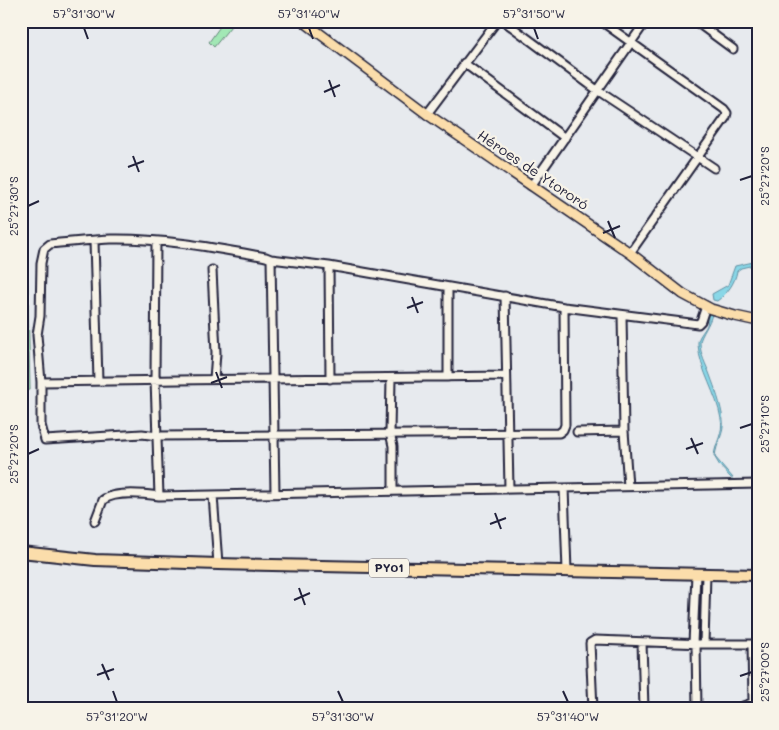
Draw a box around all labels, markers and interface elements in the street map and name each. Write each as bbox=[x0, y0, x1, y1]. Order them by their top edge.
text: 57°31'30"W bbox=[53, 5, 115, 21]
text: 57°31'40"W bbox=[278, 5, 340, 21]
text: 57°31'50"W bbox=[503, 5, 565, 21]
street label: Héroes de Ytororó bbox=[474, 125, 593, 214]
text: 25°27'20"S bbox=[756, 146, 772, 206]
text: 25°27'30"S bbox=[5, 176, 21, 236]
text: 25°27'10"S bbox=[756, 395, 772, 453]
text: 25°27'20"S bbox=[5, 424, 21, 484]
road number: PY01 bbox=[369, 558, 409, 578]
text: 25°27'00"S bbox=[756, 642, 772, 702]
text: 57°31'20"W bbox=[86, 708, 148, 724]
text: 57°31'30"W bbox=[312, 708, 374, 724]
text: 57°31'40"W bbox=[537, 708, 599, 724]

